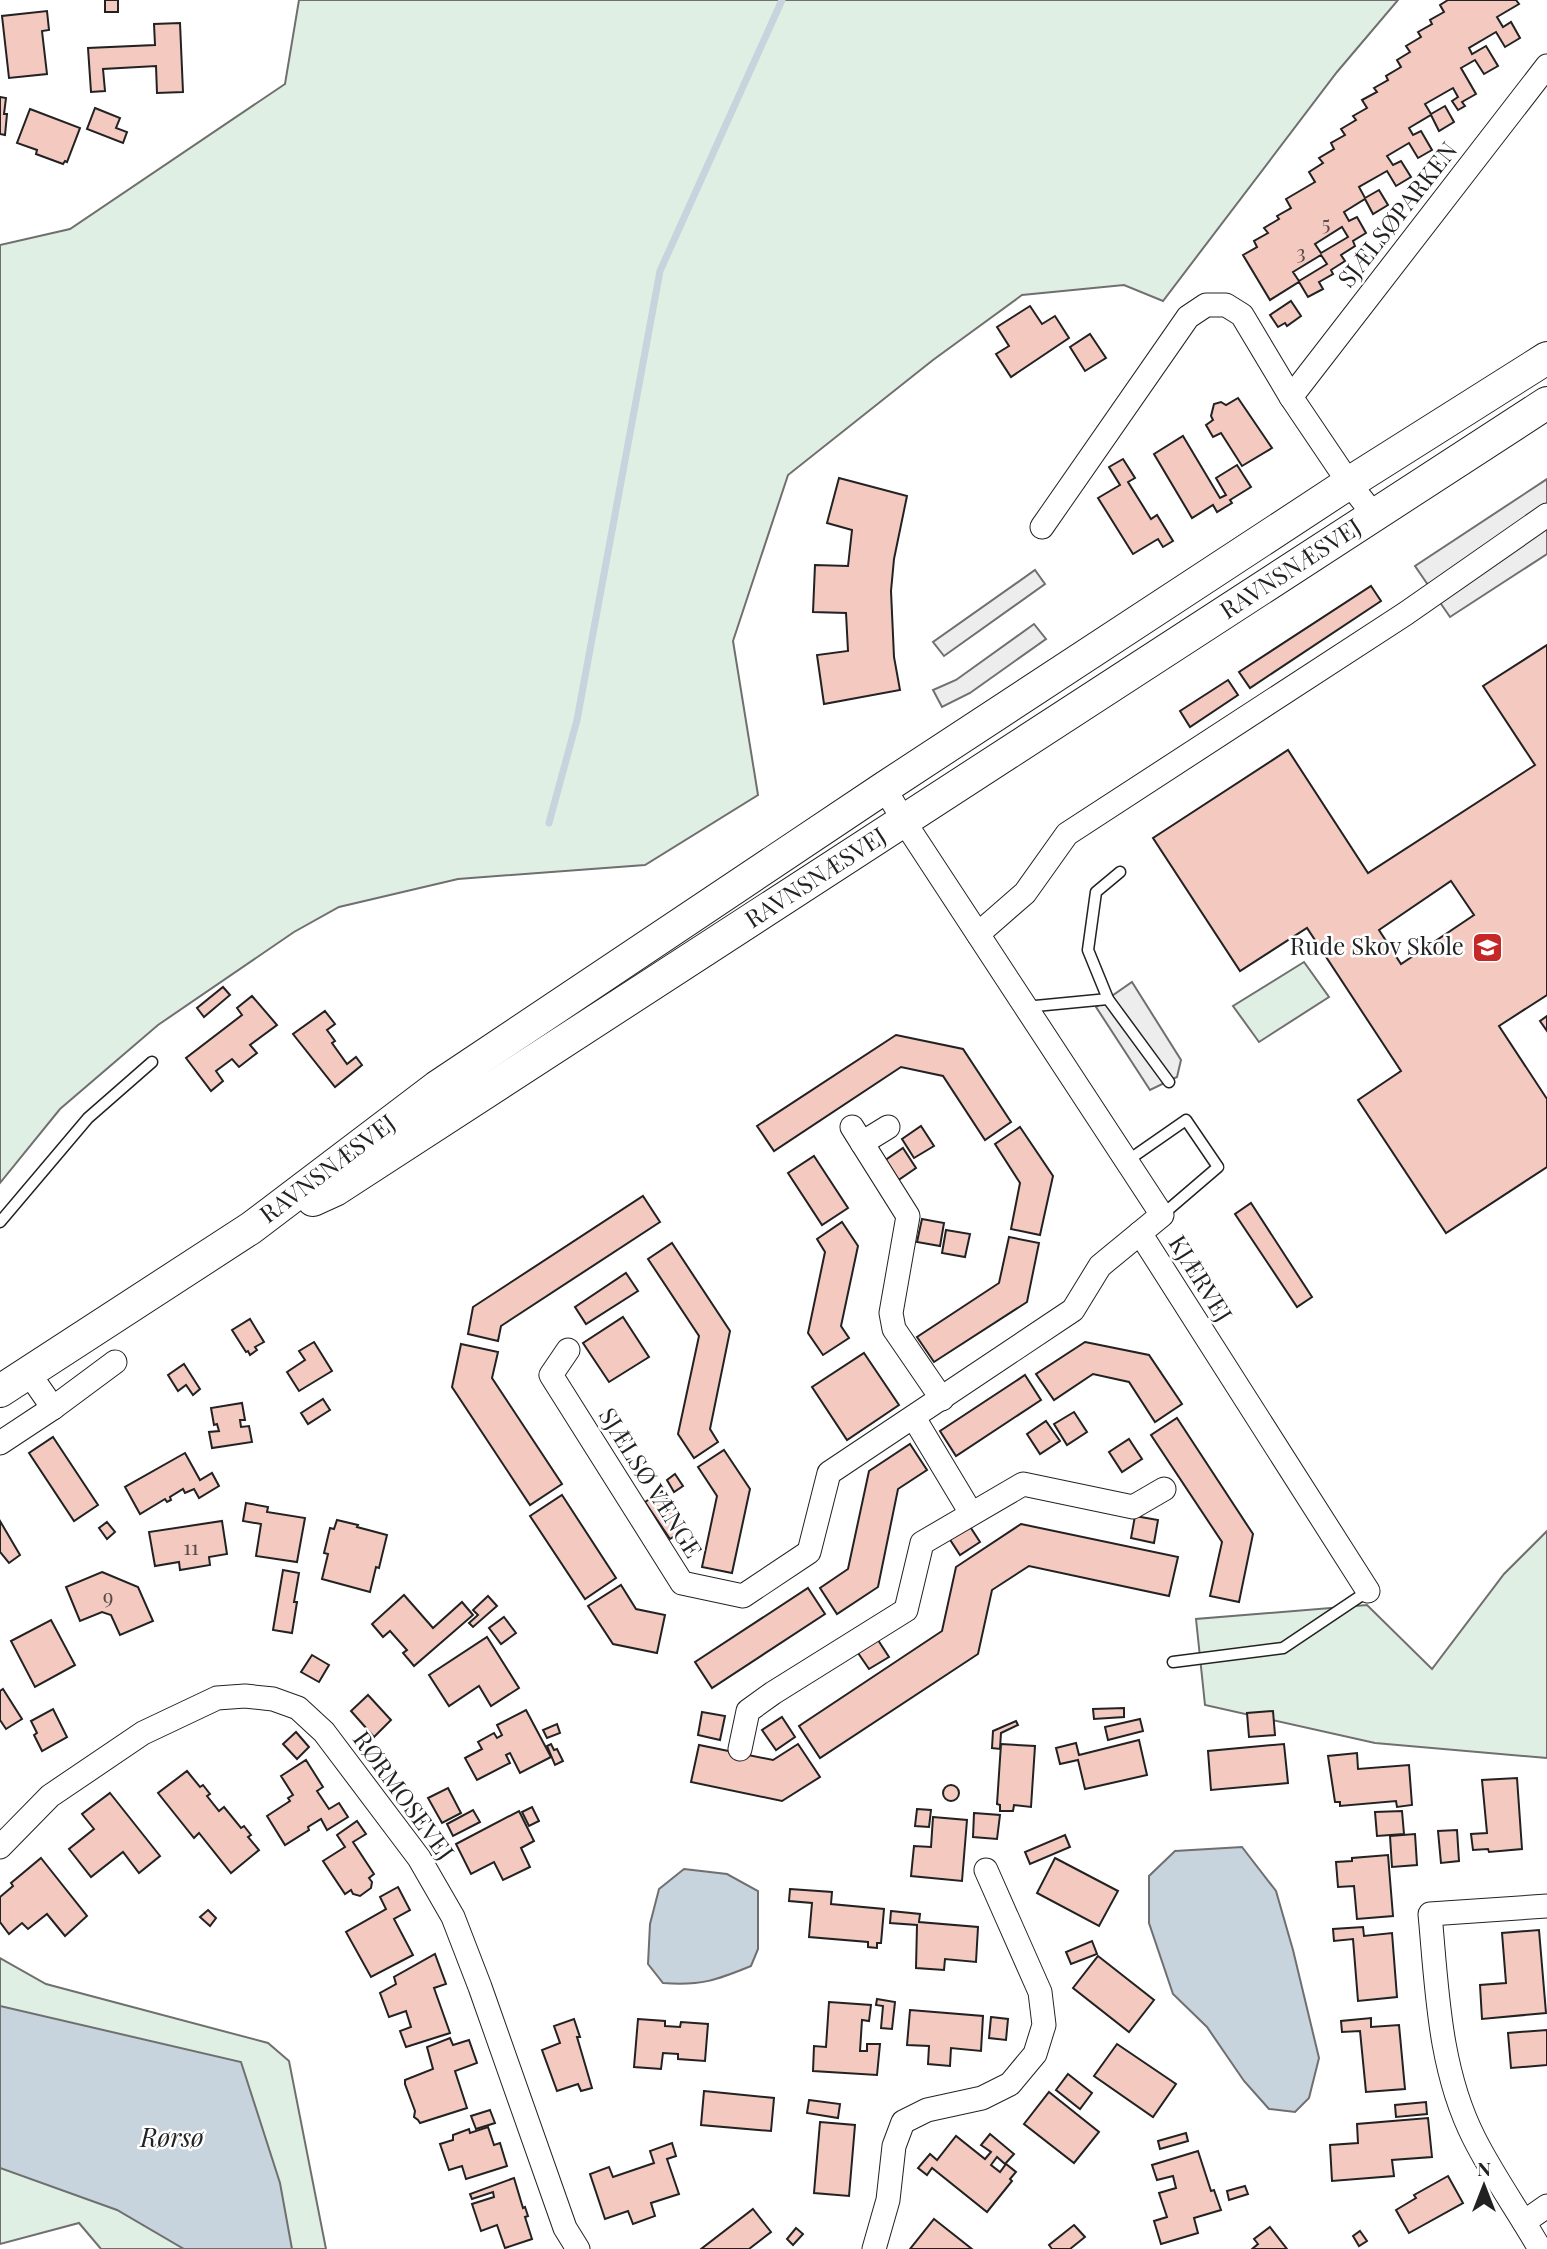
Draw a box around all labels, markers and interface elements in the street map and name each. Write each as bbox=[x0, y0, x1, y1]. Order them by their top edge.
street label: SJÆLSØPARKEN bbox=[1330, 134, 1463, 293]
house number: 5 bbox=[1322, 208, 1330, 236]
house number: 3 bbox=[1296, 237, 1306, 265]
street label: RAVNSNÆSVEJ bbox=[1213, 510, 1367, 625]
street label: RAVNSNÆSVEJ bbox=[738, 819, 892, 934]
place label: Rude Skov Skole bbox=[1290, 929, 1464, 961]
school or university icon: Rude Skov Skole bbox=[1470, 930, 1504, 964]
street label: RAVNSNÆSVEJ bbox=[252, 1106, 401, 1229]
street label: KJÆRVEJ bbox=[1163, 1229, 1241, 1327]
street label: SJÆLSØ VÆNGE bbox=[593, 1401, 711, 1563]
house number: 11 bbox=[183, 1532, 199, 1560]
house number: 9 bbox=[103, 1581, 113, 1609]
street label: RØRMOSEVEJ bbox=[347, 1724, 462, 1866]
water label: Rørsø bbox=[139, 2119, 205, 2154]
north arrow bbox=[1449, 2151, 1519, 2221]
text: N bbox=[1477, 2155, 1491, 2181]

